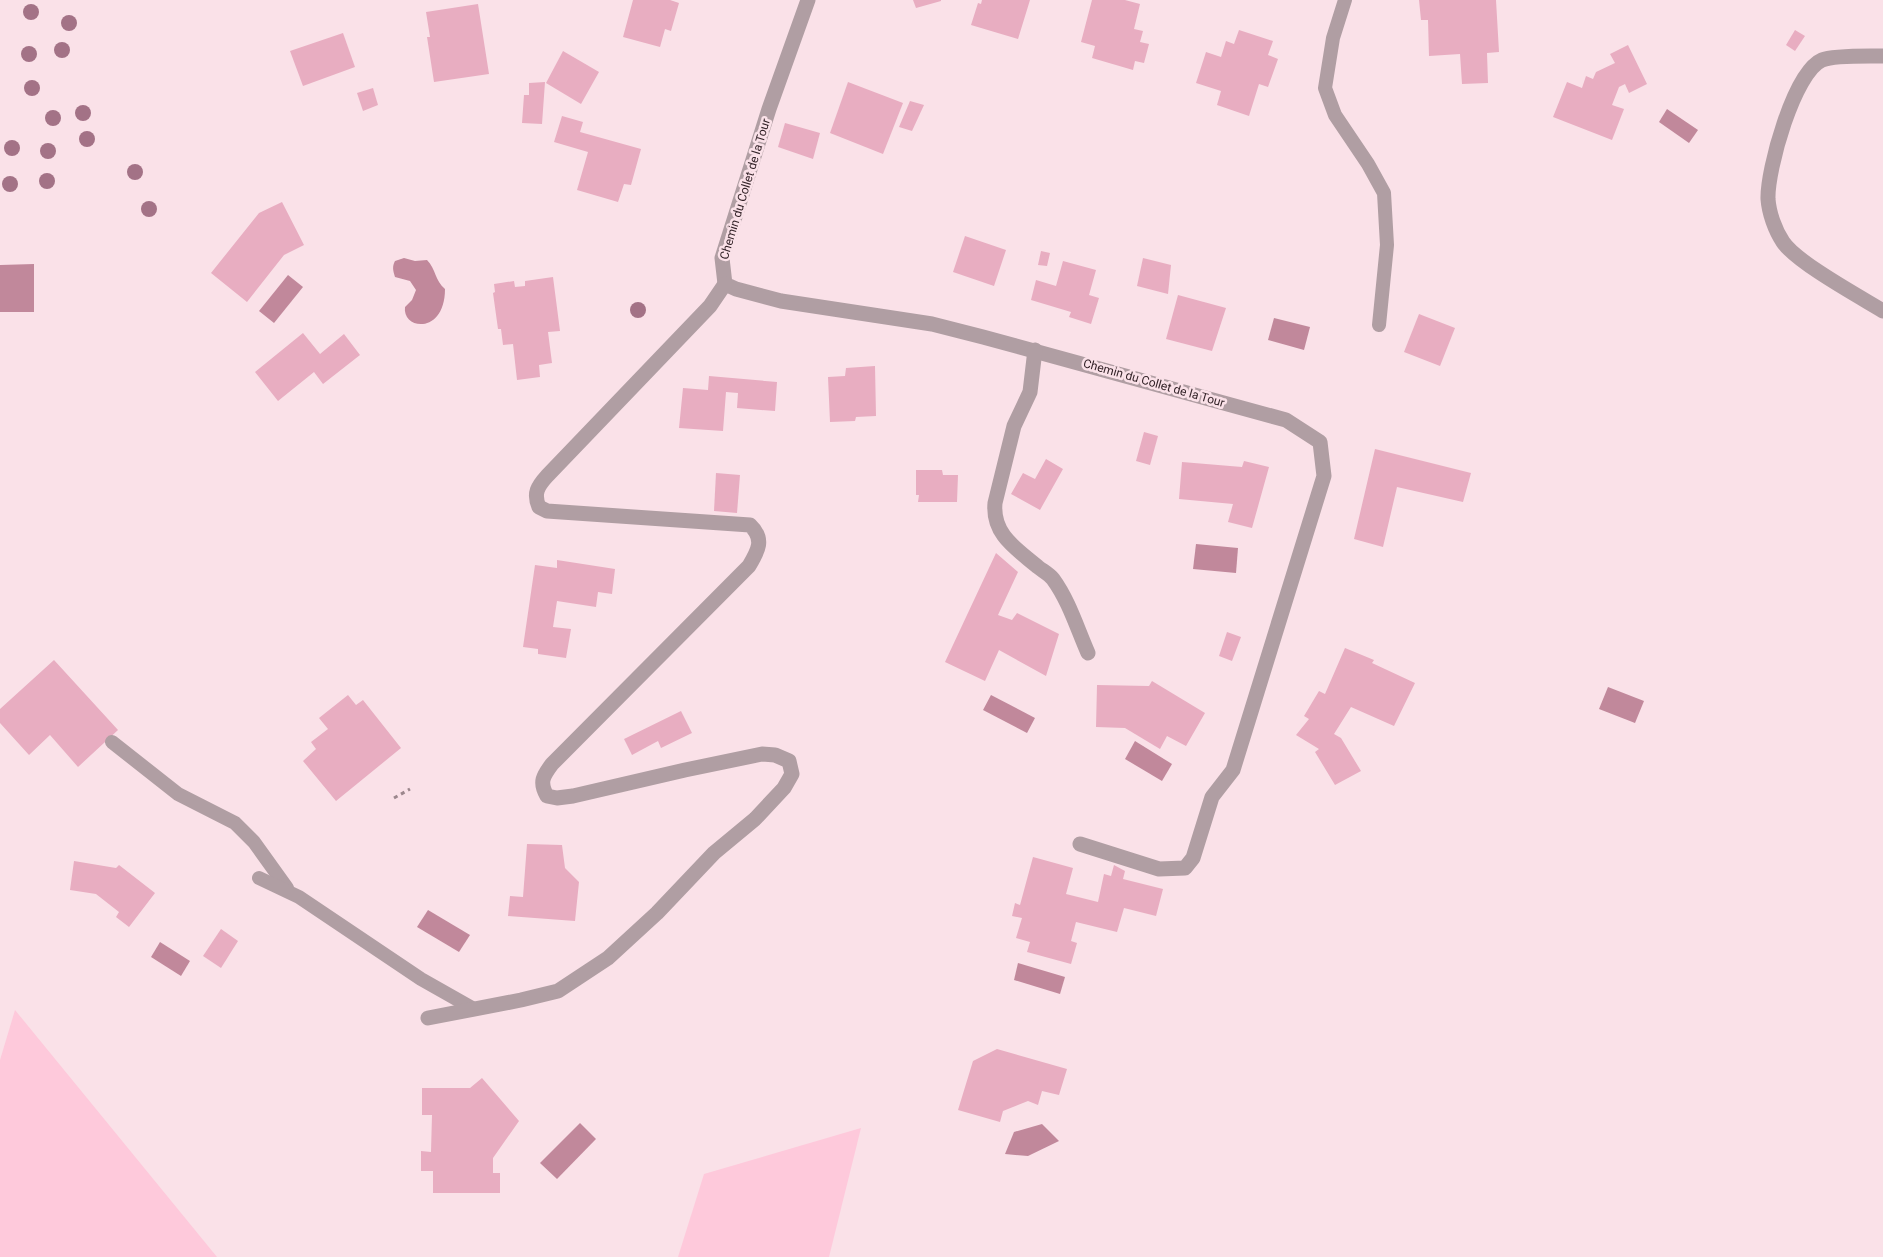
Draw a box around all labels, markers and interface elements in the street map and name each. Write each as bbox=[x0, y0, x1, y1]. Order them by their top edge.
street label: Chemin du Collet de la Tour bbox=[717, 117, 773, 261]
street label: Chemin du Collet de la Tour bbox=[1082, 356, 1226, 410]

